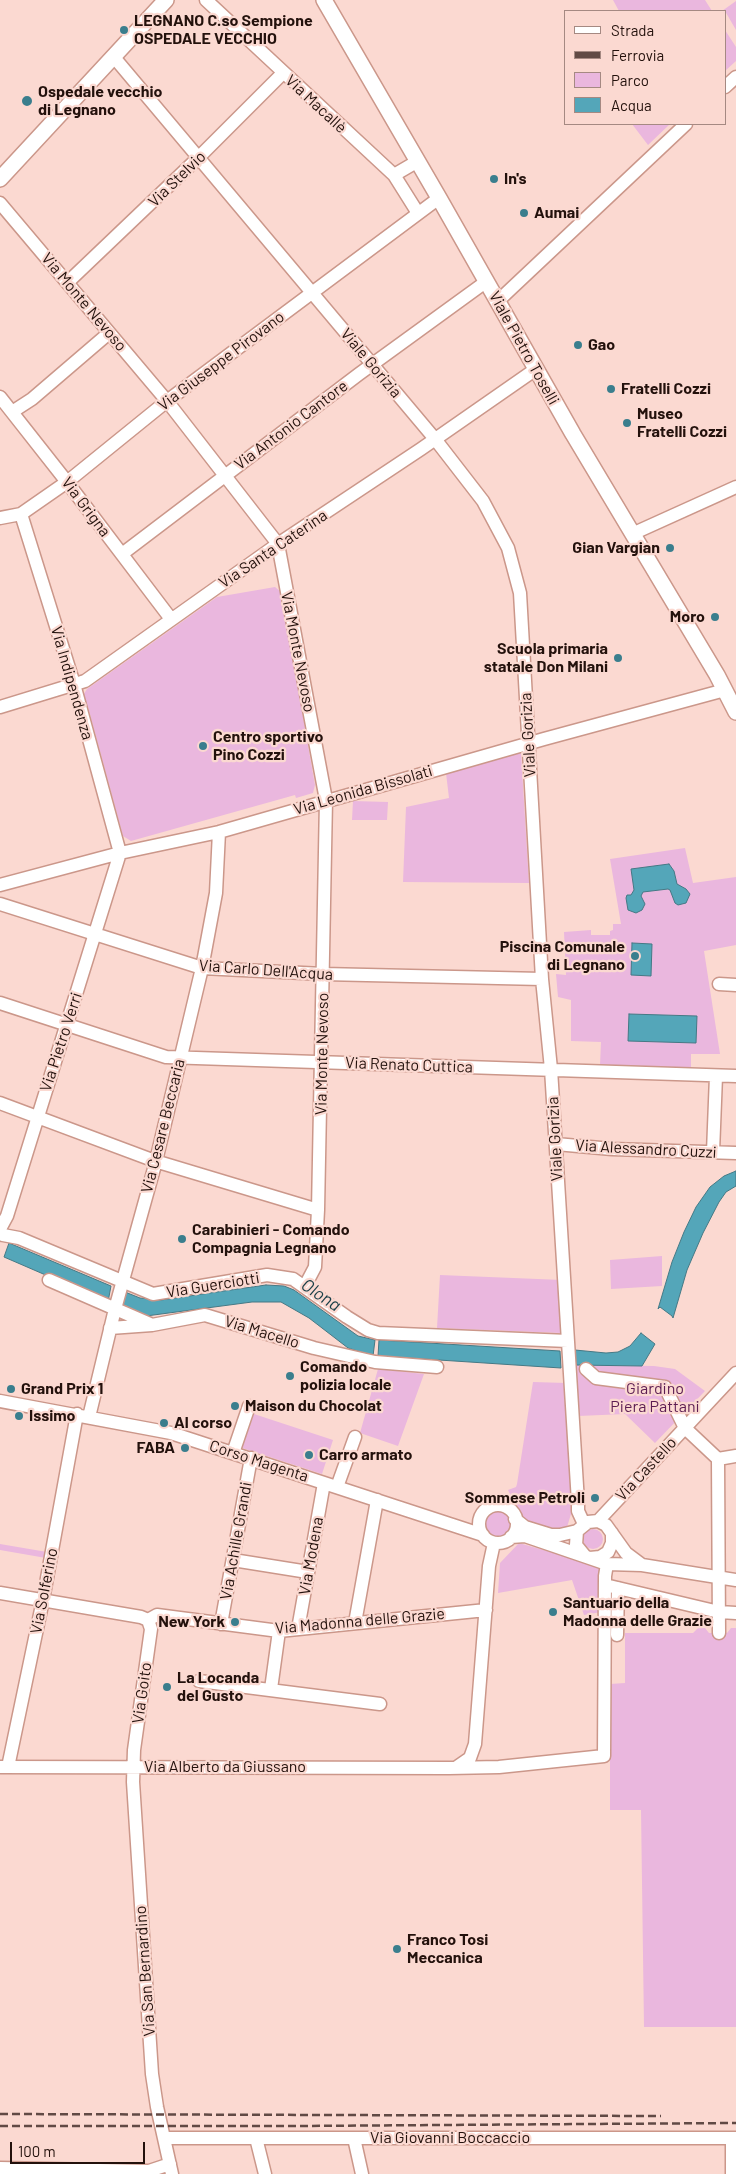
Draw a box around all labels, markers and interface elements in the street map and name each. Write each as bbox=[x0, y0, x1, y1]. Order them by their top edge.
legend bbox=[564, 10, 726, 125]
place label: LEGNANO C.so Sempione OSPEDALE VECCHIO bbox=[134, 11, 313, 49]
text: Strada bbox=[611, 21, 654, 39]
marker: LEGNANO C.so Sempione OSPEDALE VECCHIO bbox=[118, 24, 130, 36]
text: Ferrovia bbox=[611, 46, 664, 64]
street label: Via Macallè bbox=[281, 71, 351, 137]
text: Parco bbox=[611, 71, 649, 89]
place label: Ospedale vecchio di Legnano bbox=[38, 82, 162, 120]
marker: Ospedale vecchio di Legnano bbox=[20, 94, 34, 108]
text: Acqua bbox=[611, 96, 652, 114]
street label: Via Stelvio bbox=[144, 147, 210, 211]
place label: In's bbox=[504, 169, 527, 189]
marker: In's bbox=[488, 173, 500, 185]
place label: Aumai bbox=[534, 203, 579, 223]
marker: Aumai bbox=[518, 207, 530, 219]
street label: Via Monte Nevoso bbox=[37, 249, 131, 355]
street label: Viale Pietro Toselli bbox=[485, 288, 563, 408]
street label: Via Giuseppe Pirovano bbox=[154, 307, 288, 415]
street label: Viale Gorizia bbox=[336, 324, 406, 402]
place label: Gao bbox=[588, 335, 615, 355]
marker: Gao bbox=[572, 339, 584, 351]
street label: Via Antonio Cantore bbox=[230, 376, 352, 474]
place label: Fratelli Cozzi bbox=[621, 379, 711, 399]
marker: Fratelli Cozzi bbox=[605, 383, 617, 395]
place label: Museo Fratelli Cozzi bbox=[637, 404, 727, 442]
marker: Museo Fratelli Cozzi bbox=[621, 417, 633, 429]
street label: Via Grigna bbox=[57, 473, 115, 541]
street label: Via Santa Caterina bbox=[215, 506, 331, 592]
place label: Gian Vargian bbox=[572, 538, 660, 558]
marker: Gian Vargian bbox=[664, 542, 676, 554]
street label: Via Monte Nevoso bbox=[277, 590, 319, 714]
place label: Moro bbox=[670, 607, 705, 627]
marker: Moro bbox=[709, 611, 721, 623]
street label: Via Indipendenza bbox=[47, 624, 97, 742]
place label: Scuola primaria statale Don Milani bbox=[484, 639, 608, 677]
marker: Scuola primaria statale Don Milani bbox=[612, 652, 624, 664]
street label: Viale Gorizia bbox=[516, 692, 540, 778]
place label: Centro sportivo Pino Cozzi bbox=[213, 727, 323, 765]
marker: Centro sportivo Pino Cozzi bbox=[197, 740, 209, 752]
street label: Via Leonida Bissolati bbox=[291, 761, 435, 819]
place label: Piscina Comunale di Legnano bbox=[500, 937, 625, 975]
marker: Piscina Comunale di Legnano bbox=[629, 950, 641, 962]
street label: Via Carlo Dell'Acqua bbox=[198, 956, 334, 984]
street label: Via Pietro Verri bbox=[36, 990, 86, 1094]
street label: Via Monte Nevoso bbox=[311, 993, 333, 1115]
street label: Via Renato Cuttica bbox=[345, 1053, 473, 1077]
street label: Via Cesare Beccaria bbox=[137, 1057, 189, 1195]
street label: Viale Gorizia bbox=[543, 1096, 567, 1182]
street label: Via Alessandro Cuzzi bbox=[575, 1136, 717, 1162]
place label: Carabinieri - Comando Compagnia Legnano bbox=[192, 1220, 350, 1258]
marker: Carabinieri - Comando Compagnia Legnano bbox=[176, 1233, 188, 1245]
street label: Via Guerciotti bbox=[165, 1268, 261, 1302]
water label: Olona bbox=[297, 1274, 345, 1316]
street label: Via Macello bbox=[222, 1312, 302, 1352]
place label: Comando polizia locale bbox=[300, 1357, 392, 1395]
marker: Comando polizia locale bbox=[284, 1370, 296, 1382]
place label: Grand Prix 1 bbox=[21, 1379, 103, 1399]
park label: Giardino Piera Pattani bbox=[610, 1379, 700, 1417]
marker: Grand Prix 1 bbox=[5, 1383, 17, 1395]
place label: Maison du Chocolat bbox=[245, 1396, 382, 1416]
marker: Maison du Chocolat bbox=[229, 1400, 241, 1412]
place label: Issimo bbox=[29, 1406, 75, 1426]
marker: Issimo bbox=[13, 1410, 25, 1422]
place label: Al corso bbox=[174, 1413, 232, 1433]
marker: Al corso bbox=[158, 1417, 170, 1429]
street label: Via Castello bbox=[612, 1433, 680, 1505]
street label: Corso Magenta bbox=[207, 1436, 311, 1486]
place label: FABA bbox=[137, 1438, 175, 1458]
marker: FABA bbox=[179, 1442, 191, 1454]
place label: Carro armato bbox=[319, 1445, 412, 1465]
marker: Carro armato bbox=[303, 1449, 315, 1461]
street label: Via Achille Grandi bbox=[216, 1480, 256, 1602]
place label: Sommese Petroli bbox=[465, 1488, 585, 1508]
marker: Sommese Petroli bbox=[589, 1492, 601, 1504]
street label: Via Modena bbox=[295, 1515, 327, 1597]
street label: Via Solferino bbox=[26, 1546, 62, 1636]
place label: Santuario della Madonna delle Grazie bbox=[563, 1593, 712, 1631]
street label: Via Madonna delle Grazie bbox=[274, 1604, 446, 1638]
marker: Santuario della Madonna delle Grazie bbox=[547, 1606, 559, 1618]
place label: New York bbox=[158, 1612, 225, 1632]
marker: New York bbox=[229, 1616, 241, 1628]
street label: Via Goito bbox=[128, 1661, 156, 1725]
place label: La Locanda del Gusto bbox=[177, 1668, 259, 1706]
marker: La Locanda del Gusto bbox=[161, 1681, 173, 1693]
street label: Via Alberto da Giussano bbox=[144, 1757, 306, 1777]
street label: Via San Bernardino bbox=[131, 1905, 159, 2037]
place label: Franco Tosi Meccanica bbox=[407, 1930, 488, 1968]
marker: Franco Tosi Meccanica bbox=[391, 1943, 403, 1955]
street label: Via Giovanni Boccaccio bbox=[370, 2128, 530, 2148]
scale bar bbox=[12, 2132, 148, 2164]
text: 100 m bbox=[18, 2142, 56, 2160]

